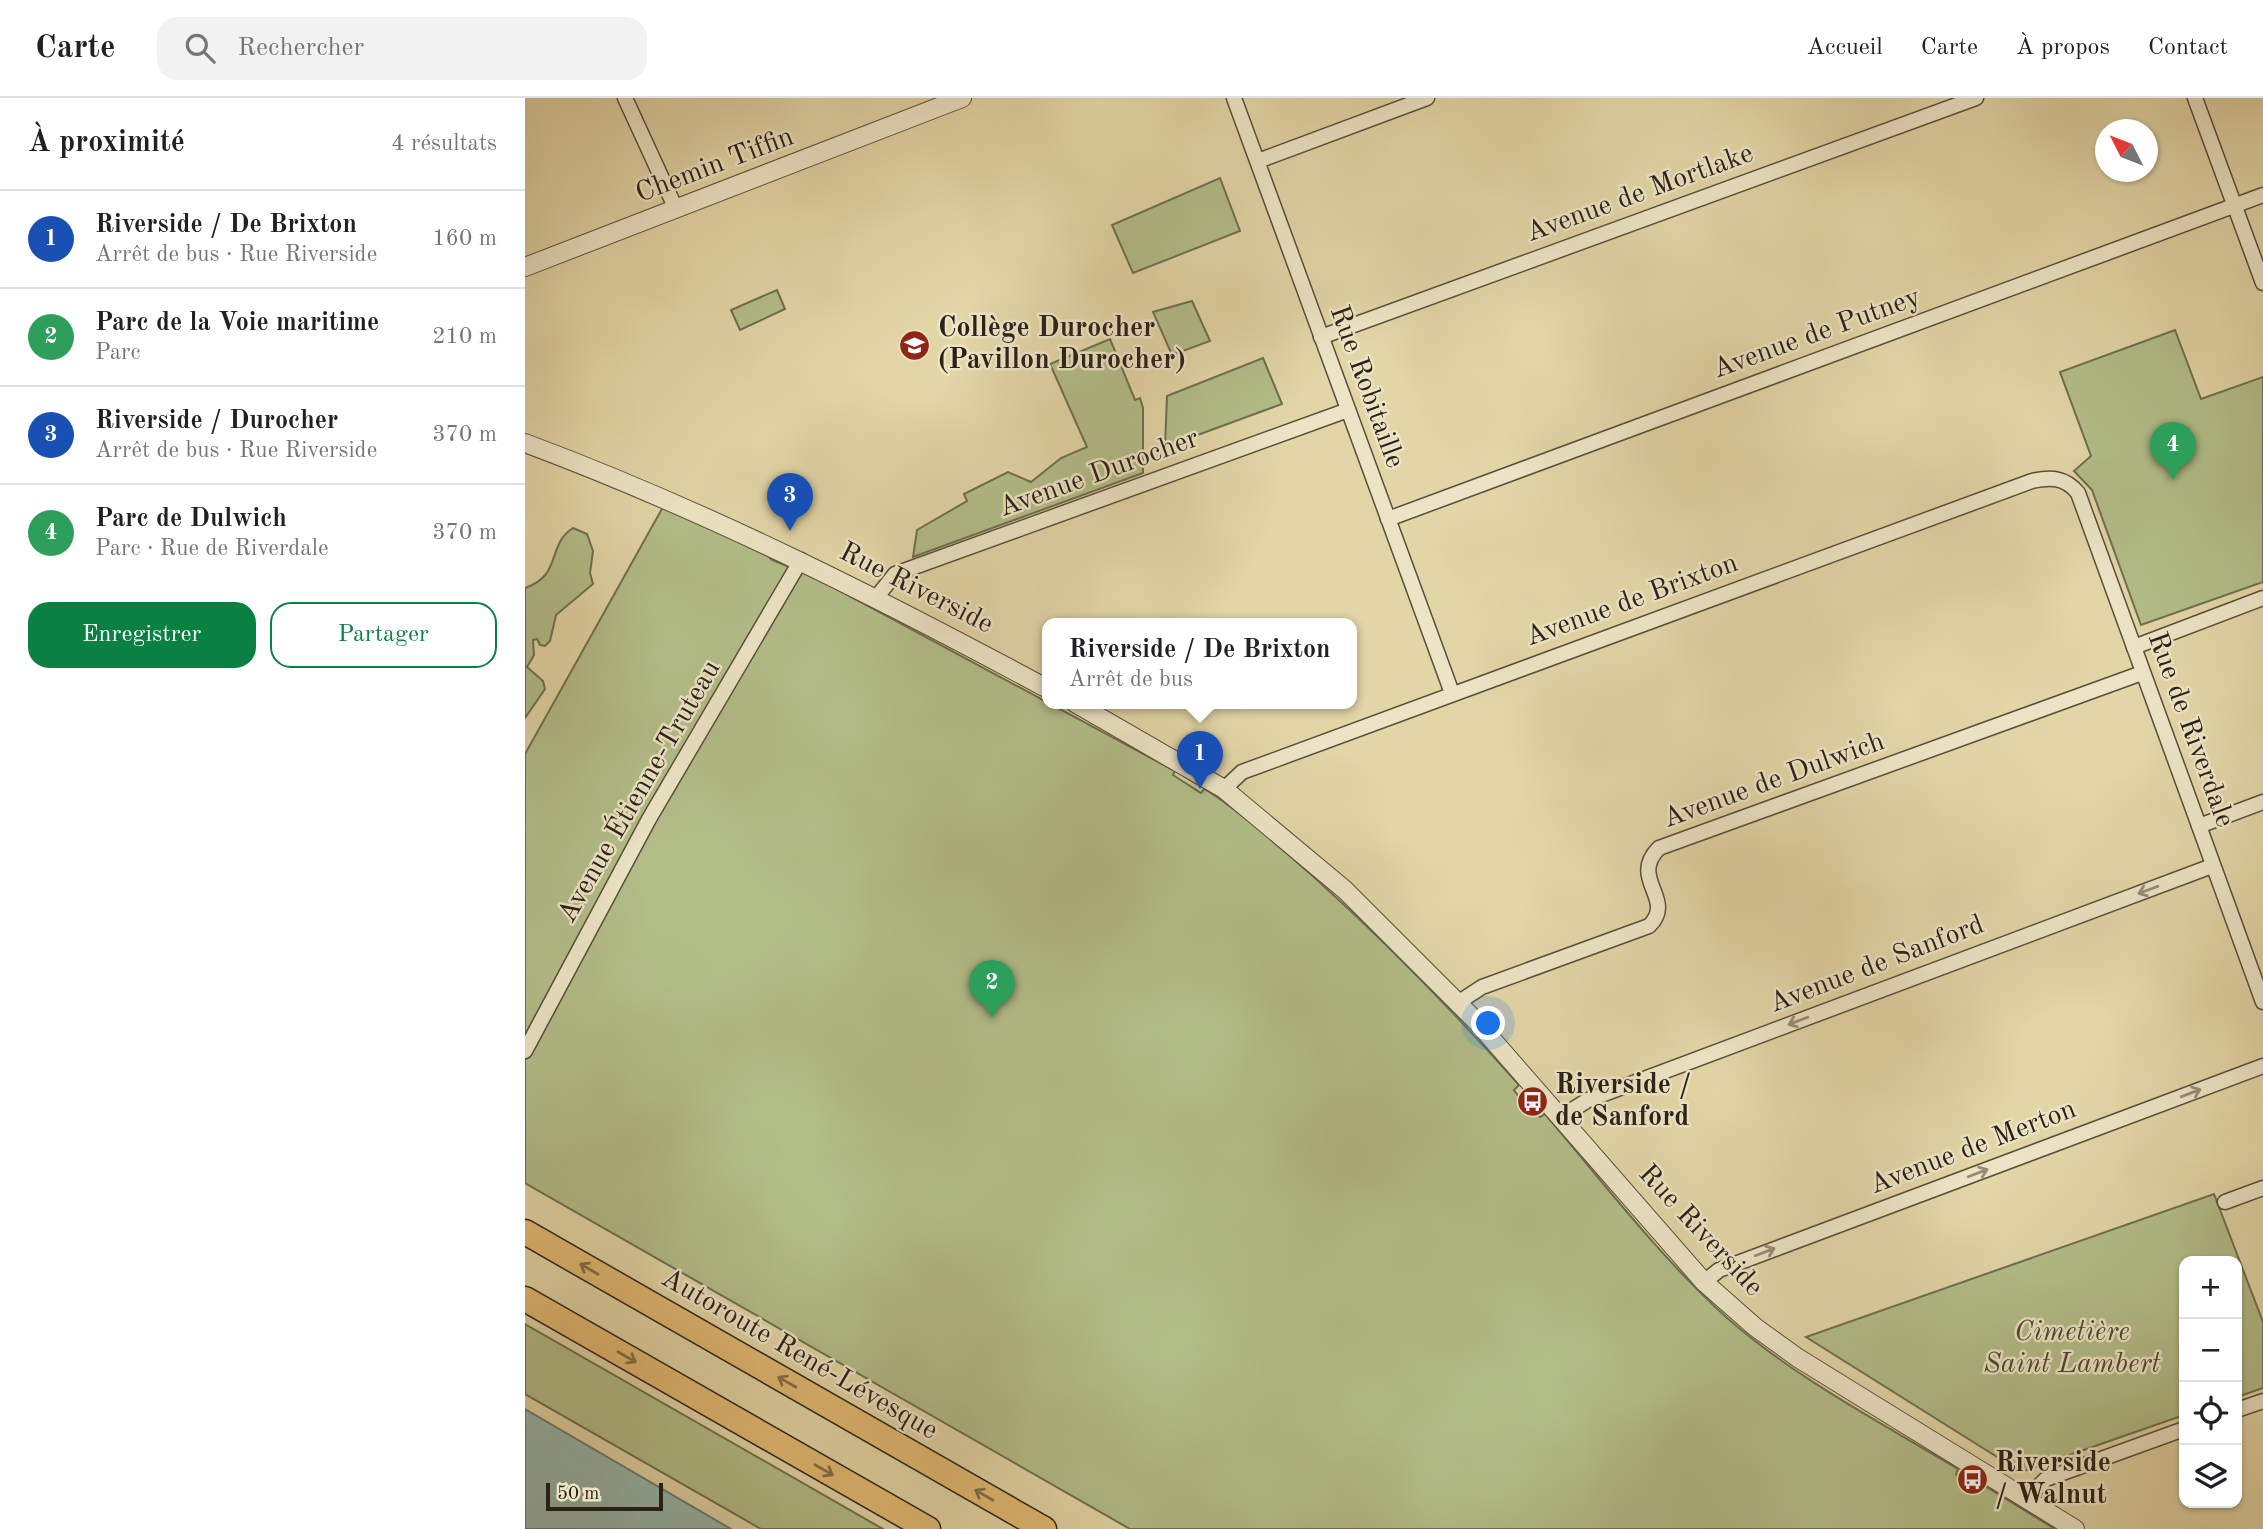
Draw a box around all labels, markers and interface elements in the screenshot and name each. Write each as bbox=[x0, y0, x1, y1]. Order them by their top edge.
search box bbox=[157, 17, 647, 80]
icon: search bbox=[181, 29, 219, 67]
text: Carte bbox=[35, 32, 115, 65]
text: Rechercher bbox=[237, 35, 364, 61]
text: Accueil bbox=[1807, 36, 1883, 60]
text: Carte bbox=[1921, 36, 1978, 60]
text: À propos bbox=[2016, 36, 2110, 60]
text: Contact bbox=[2148, 36, 2228, 60]
north arrow bbox=[2095, 119, 2158, 182]
street label: Chemin Tiffin bbox=[632, 123, 798, 209]
text: À proximité bbox=[28, 128, 185, 158]
text: 4 résultats bbox=[391, 132, 497, 155]
street label: Avenue de Mortlake bbox=[1523, 140, 1757, 248]
text: Riverside / De Brixton bbox=[95, 212, 357, 238]
text: 1 bbox=[44, 227, 58, 250]
text: 160 m bbox=[432, 227, 497, 250]
text: Arrêt de bus · Rue Riverside bbox=[95, 243, 377, 266]
street label: Avenue de Putney bbox=[1709, 283, 1925, 385]
street label: Rue Robitaille bbox=[1324, 302, 1408, 472]
text: Parc de la Voie maritime bbox=[95, 310, 379, 336]
place label: Collège Durocher (Pavillon Durocher) bbox=[938, 315, 1186, 375]
text: 2 bbox=[44, 325, 58, 348]
text: 210 m bbox=[432, 325, 497, 348]
school or university icon: Collège Durocher (Pavillon Durocher) bbox=[898, 328, 932, 362]
text: Parc bbox=[95, 341, 140, 364]
text: Riverside / Durocher bbox=[95, 408, 338, 434]
pin: 4 bbox=[2150, 422, 2196, 480]
text: 3 bbox=[44, 423, 58, 446]
text: 370 m bbox=[432, 423, 497, 446]
street label: Avenue Durocher bbox=[995, 425, 1203, 523]
text: Arrêt de bus · Rue Riverside bbox=[95, 439, 377, 462]
pin: 3 bbox=[767, 473, 813, 531]
text: Parc de Dulwich bbox=[95, 506, 287, 532]
text: 4 bbox=[44, 521, 58, 544]
text: 370 m bbox=[432, 521, 497, 544]
text: Parc · Rue de Riverdale bbox=[95, 537, 329, 560]
street label: Rue Riverside bbox=[835, 538, 997, 640]
street label: Avenue de Brixton bbox=[1522, 550, 1742, 652]
button: Enregistrer bbox=[28, 602, 256, 668]
button: Partager bbox=[270, 602, 497, 668]
popup bbox=[1042, 618, 1357, 709]
street label: Rue de Riverdale bbox=[2142, 629, 2238, 831]
text: Riverside / De Brixton bbox=[1069, 637, 1330, 663]
street label: Avenue Étienne-Truteau bbox=[549, 654, 727, 928]
text: Arrêt de bus bbox=[1069, 668, 1193, 691]
street label: Avenue de Dulwich bbox=[1660, 728, 1888, 834]
pin: 1 bbox=[1177, 731, 1223, 789]
one-way arrow bbox=[2138, 885, 2160, 897]
street label: Avenue de Sanford bbox=[1766, 911, 1988, 1019]
pin: 2 bbox=[969, 960, 1015, 1018]
your location bbox=[1471, 1006, 1505, 1040]
one-way arrow bbox=[1787, 1015, 1809, 1028]
place label: Riverside / de Sanford bbox=[1555, 1072, 1691, 1132]
bus stop icon: Riverside / de Sanford bbox=[1515, 1085, 1549, 1119]
one-way arrow bbox=[2179, 1086, 2201, 1098]
street label: Avenue de Merton bbox=[1866, 1096, 2080, 1200]
street label: Rue Riverside bbox=[1632, 1160, 1768, 1302]
one-way arrow bbox=[1966, 1165, 1988, 1178]
one-way arrow bbox=[1753, 1245, 1775, 1258]
map controls bbox=[2179, 1256, 2242, 1508]
button: + bbox=[2179, 1256, 2242, 1319]
one-way arrow bbox=[580, 1262, 600, 1276]
street label: Autoroute René-Lévesque bbox=[656, 1264, 942, 1446]
park label: Cimetière Saint Lambert bbox=[1983, 1319, 2162, 1379]
button: − bbox=[2179, 1319, 2242, 1382]
one-way arrow bbox=[616, 1350, 636, 1364]
one-way arrow bbox=[777, 1375, 798, 1388]
button: locate bbox=[2179, 1382, 2242, 1445]
button: layers bbox=[2179, 1445, 2242, 1508]
place label: Riverside / Walnut bbox=[1995, 1450, 2111, 1510]
one-way arrow bbox=[814, 1463, 834, 1477]
bus stop icon: Riverside / Walnut bbox=[1955, 1463, 1989, 1497]
scale bar bbox=[546, 1480, 663, 1512]
text: 50 m bbox=[557, 1485, 599, 1504]
one-way arrow bbox=[975, 1488, 995, 1502]

